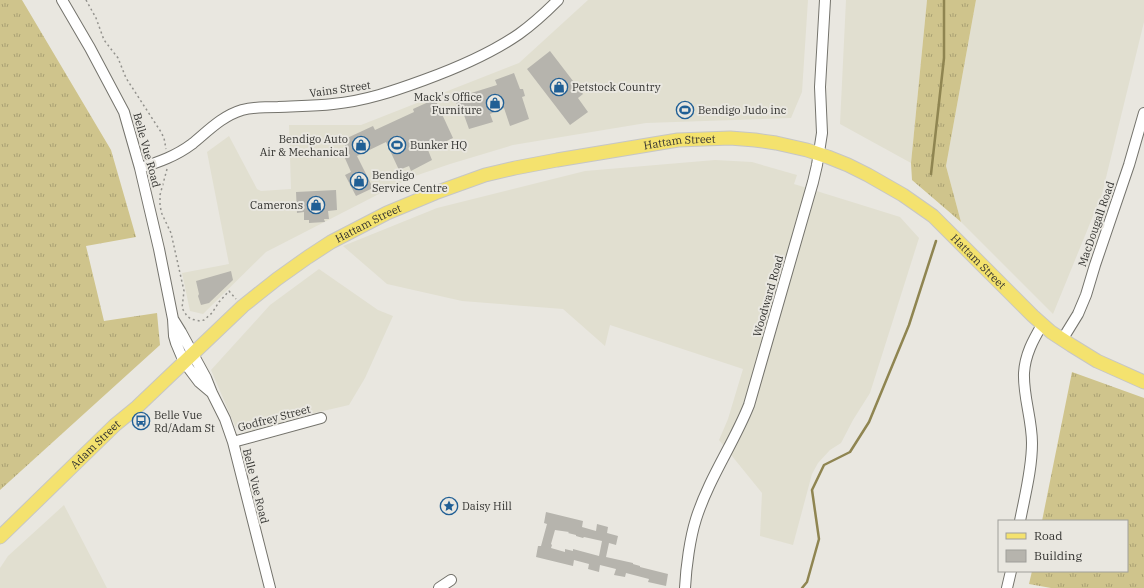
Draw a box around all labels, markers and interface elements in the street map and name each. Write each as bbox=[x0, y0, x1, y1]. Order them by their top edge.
shop icon: Petstock Country bbox=[549, 77, 569, 97]
street label: Vains Street bbox=[308, 78, 372, 100]
place label: Petstock Country bbox=[572, 80, 661, 94]
place label: Mack's Office Furniture bbox=[414, 90, 482, 117]
shop icon: Mack's Office Furniture bbox=[485, 93, 505, 113]
sports icon: Bendigo Judo inc bbox=[675, 100, 695, 120]
place label: Bendigo Judo inc bbox=[698, 103, 787, 117]
street label: Belle Vue Road bbox=[130, 111, 164, 189]
place label: Bendigo Auto Air & Mechanical bbox=[260, 132, 348, 159]
street label: Hattam Street bbox=[643, 132, 716, 153]
shop icon: Bendigo Auto Air & Mechanical bbox=[351, 135, 371, 155]
sports icon: Bunker HQ bbox=[387, 135, 407, 155]
place label: Bunker HQ bbox=[410, 138, 467, 152]
place label: Bendigo Service Centre bbox=[372, 168, 448, 195]
shop icon: Bendigo Service Centre bbox=[349, 171, 369, 191]
street label: MacDougall Road bbox=[1075, 179, 1117, 269]
shop icon: Camerons bbox=[306, 195, 326, 215]
place label: Camerons bbox=[250, 198, 303, 212]
street label: Hattam Street bbox=[333, 201, 403, 246]
street label: Hattam Street bbox=[948, 231, 1009, 292]
street label: Woodward Road bbox=[750, 253, 786, 338]
street label: Godfrey Street bbox=[236, 402, 312, 434]
place label: Belle Vue Rd/Adam St bbox=[154, 408, 215, 435]
bus stop icon: Belle Vue Rd/Adam St bbox=[131, 411, 151, 431]
street label: Adam Street bbox=[67, 417, 123, 472]
street label: Belle Vue Road bbox=[240, 447, 272, 525]
place icon: Daisy Hill bbox=[439, 496, 459, 516]
place label: Daisy Hill bbox=[462, 499, 512, 513]
legend bbox=[998, 520, 1128, 572]
text: Road bbox=[1034, 528, 1063, 543]
text: Building bbox=[1034, 548, 1082, 563]

